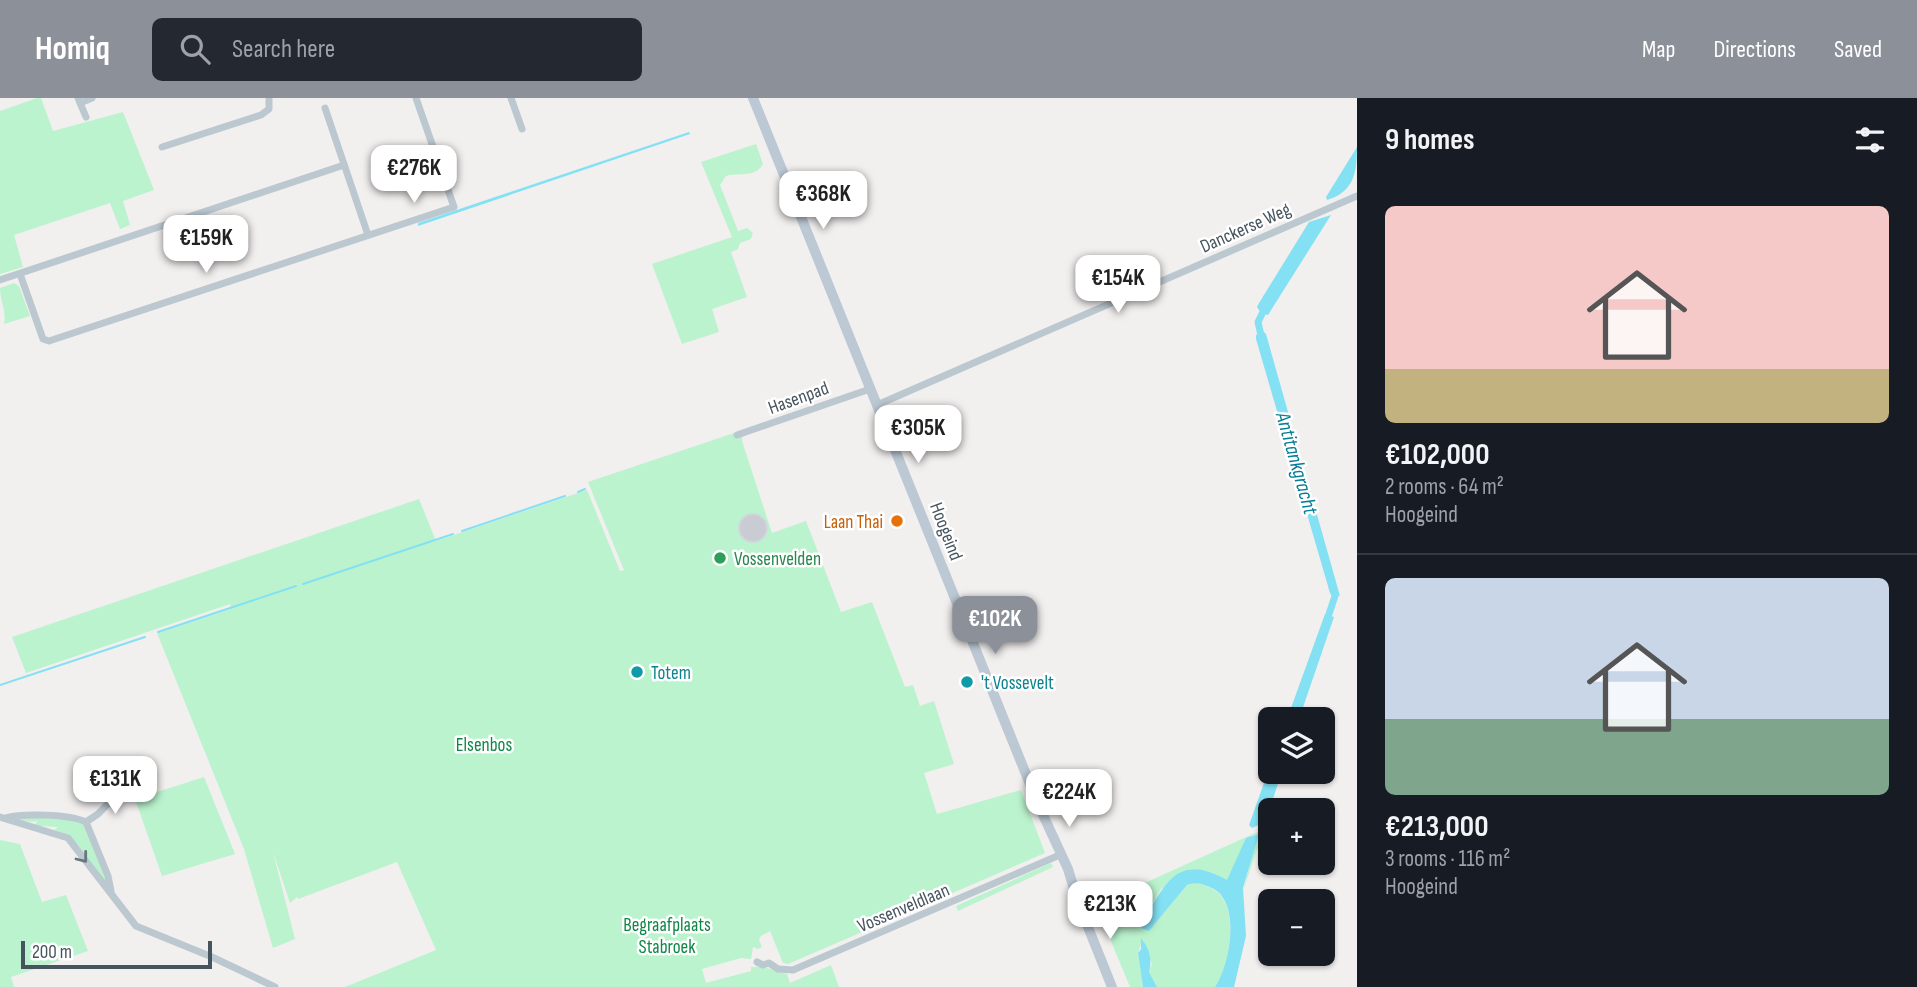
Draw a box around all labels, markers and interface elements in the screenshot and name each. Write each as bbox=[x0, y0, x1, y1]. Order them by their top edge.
search box bbox=[152, 18, 642, 81]
text: Homiq bbox=[35, 29, 110, 69]
icon: search bbox=[176, 30, 214, 68]
text: Search here bbox=[232, 34, 335, 65]
text: Map bbox=[1642, 35, 1675, 64]
text: Directions bbox=[1713, 35, 1796, 64]
text: Saved bbox=[1834, 35, 1882, 64]
icon: filters bbox=[1851, 121, 1889, 159]
text: 9 homes bbox=[1385, 122, 1475, 158]
pin: €276K bbox=[365, 146, 463, 205]
text: €276K bbox=[387, 154, 441, 182]
pin: €368K bbox=[774, 172, 872, 231]
text: €368K bbox=[795, 180, 851, 208]
street label: Danckerse Weg bbox=[1197, 198, 1295, 259]
pin: €159K bbox=[157, 216, 255, 275]
text: €159K bbox=[179, 224, 233, 252]
icon: home bbox=[1574, 252, 1700, 378]
pin: €154K bbox=[1069, 256, 1167, 315]
text: €154K bbox=[1091, 264, 1145, 292]
street label: Hasenpad bbox=[765, 377, 832, 420]
pin: €305K bbox=[869, 406, 967, 465]
water label: Antitankgracht bbox=[1270, 408, 1323, 518]
text: €305K bbox=[891, 414, 945, 442]
text: €102,000 bbox=[1385, 437, 1489, 473]
text: 2 rooms · 64 m² bbox=[1385, 473, 1504, 501]
street label: Hoogeind bbox=[924, 499, 967, 564]
text: Hoogeind bbox=[1385, 501, 1458, 529]
place label: Laan Thai bbox=[824, 511, 883, 534]
marker: Laan Thai bbox=[889, 513, 905, 529]
place label: Vossenvelden bbox=[734, 548, 821, 571]
marker: Vossenvelden bbox=[712, 550, 728, 566]
pin: €102K bbox=[946, 596, 1044, 656]
text: €102K bbox=[968, 605, 1022, 633]
icon: home bbox=[1574, 624, 1700, 750]
place label: Totem bbox=[651, 662, 691, 685]
marker: Totem bbox=[629, 664, 645, 680]
place label: 't Vossevelt bbox=[981, 672, 1054, 695]
marker: 't Vossevelt bbox=[959, 674, 975, 690]
map controls bbox=[1258, 707, 1335, 966]
button: layers bbox=[1258, 707, 1335, 784]
park label: Elsenbos bbox=[456, 734, 512, 757]
pin: €131K bbox=[66, 756, 164, 816]
text: €131K bbox=[89, 765, 141, 793]
pin: €224K bbox=[1020, 770, 1118, 829]
text: €224K bbox=[1042, 778, 1096, 806]
button: + bbox=[1258, 798, 1335, 875]
text: €213,000 bbox=[1385, 809, 1488, 845]
text: 3 rooms · 116 m² bbox=[1385, 845, 1510, 873]
one-way arrow bbox=[75, 850, 88, 863]
text: Hoogeind bbox=[1385, 873, 1458, 901]
street label: Vossenveldlaan bbox=[854, 879, 953, 938]
pin: €213K bbox=[1061, 882, 1159, 941]
button: − bbox=[1258, 889, 1335, 966]
text: €213K bbox=[1084, 890, 1136, 918]
park label: Begraafplaats Stabroek bbox=[623, 914, 711, 959]
scale bar bbox=[21, 938, 212, 970]
text: 200 m bbox=[32, 941, 72, 964]

